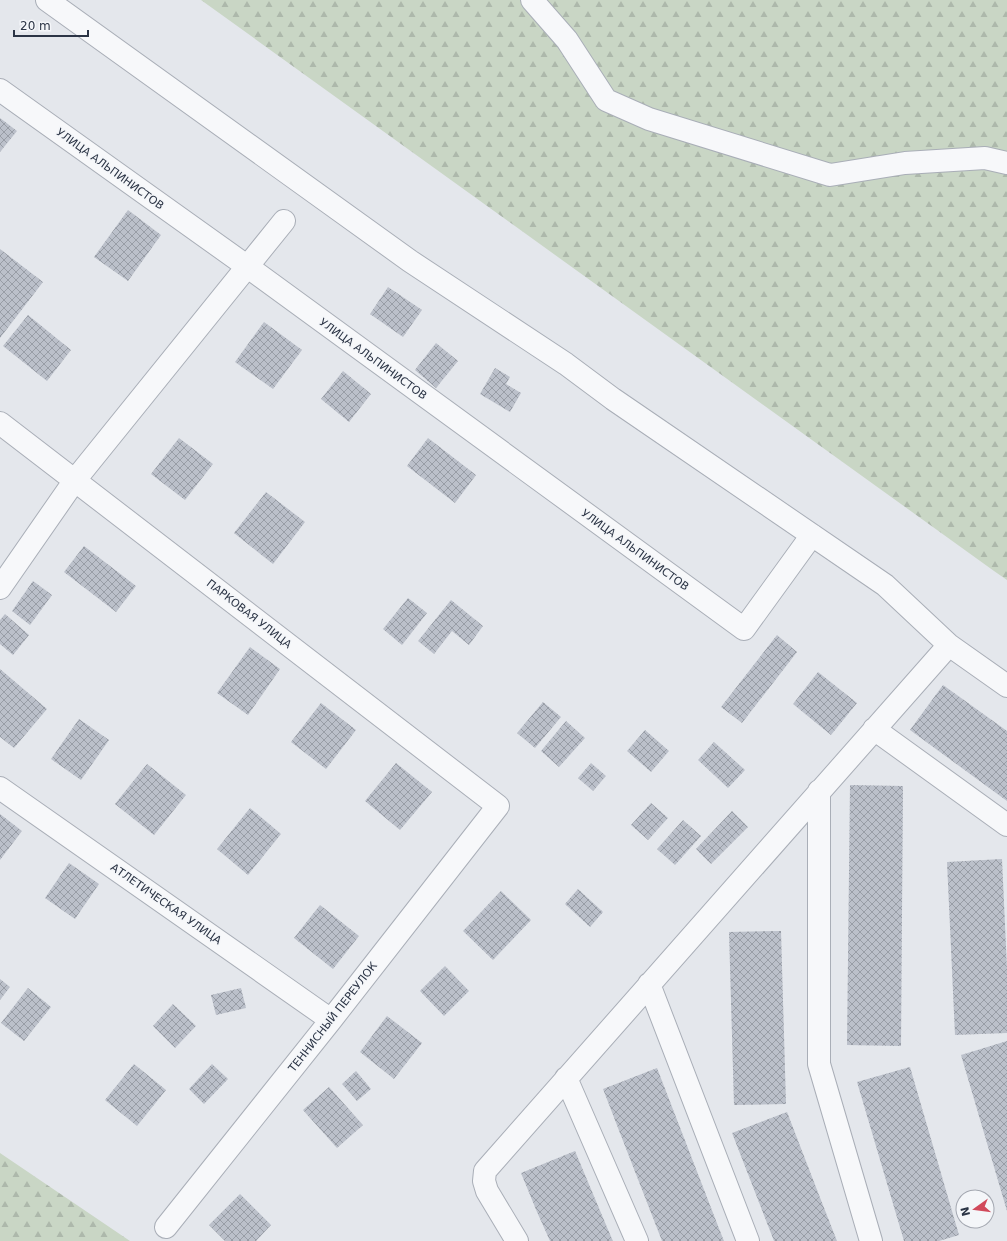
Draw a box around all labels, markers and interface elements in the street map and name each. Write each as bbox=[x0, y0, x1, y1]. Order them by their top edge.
scale bar bbox=[14, 12, 88, 38]
text: 20 m bbox=[20, 19, 51, 33]
street label: УЛИЦА АЛЬПИНИСТОВ bbox=[54, 126, 166, 212]
street label: УЛИЦА АЛЬПИНИСТОВ bbox=[317, 316, 429, 402]
street label: УЛИЦА АЛЬПИНИСТОВ bbox=[579, 507, 691, 593]
street label: ПАРКОВАЯ УЛИЦА bbox=[204, 577, 294, 652]
street label: АТЛЕТИЧЕСКАЯ УЛИЦА bbox=[108, 861, 224, 948]
street label: ТЕННИСНЫЙ ПЕРЕУЛОК bbox=[285, 959, 380, 1075]
north arrow bbox=[955, 1189, 995, 1229]
text: N bbox=[958, 1205, 973, 1217]

